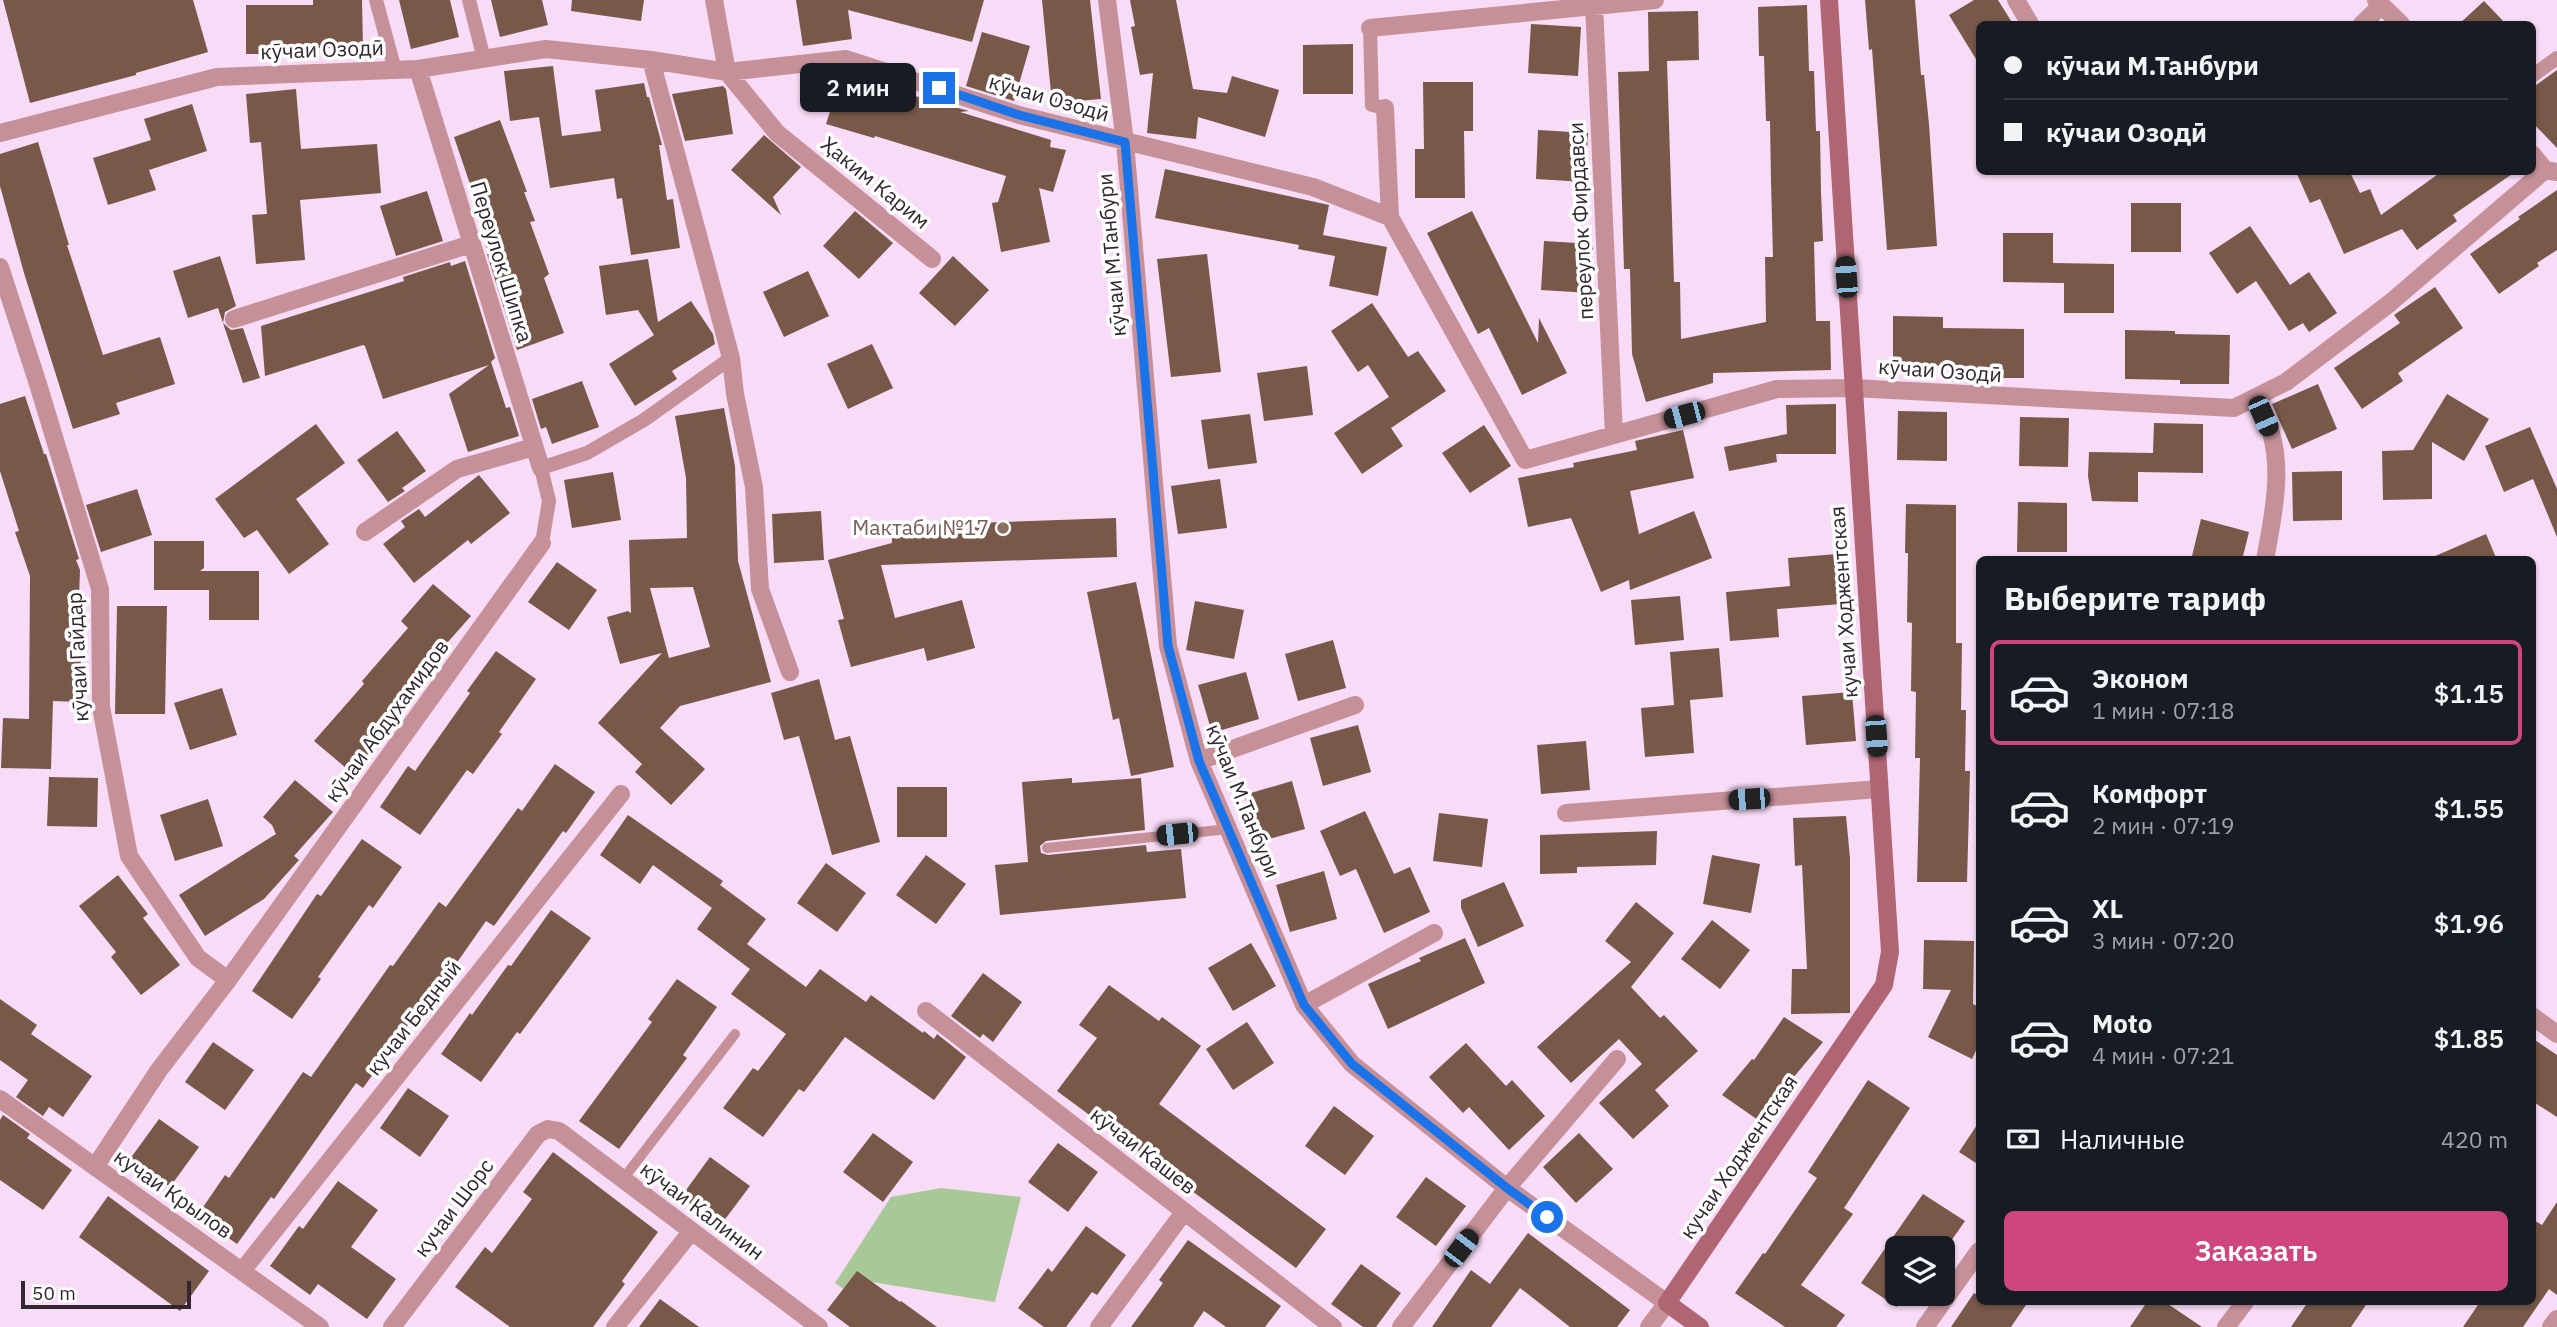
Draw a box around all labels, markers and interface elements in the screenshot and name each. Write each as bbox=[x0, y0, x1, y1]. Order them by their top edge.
street label: кӯчаи Озодӣ bbox=[260, 33, 384, 65]
text: кӯчаи М.Танбури bbox=[2046, 48, 2259, 82]
callout: 2 мин bbox=[799, 64, 914, 112]
street label: кӯчаи Озодӣ bbox=[986, 67, 1113, 128]
text: 2 мин bbox=[826, 72, 890, 102]
route end bbox=[923, 72, 955, 104]
text: кӯчаи Озодӣ bbox=[2046, 115, 2207, 149]
street label: переулок Фирдавси bbox=[1561, 121, 1599, 321]
street label: Ҳаким Карим bbox=[815, 130, 936, 235]
street label: кӯчаи М.Танбури bbox=[1090, 172, 1132, 338]
street label: Переулок Шипка bbox=[464, 178, 540, 346]
car bbox=[1835, 255, 1858, 299]
street label: кӯчаи Озодӣ bbox=[1877, 352, 2003, 388]
car bbox=[2245, 393, 2282, 439]
car bbox=[1661, 399, 1708, 431]
street label: кучаи Ходжентская bbox=[1822, 505, 1864, 699]
place label: Мактаби №17 bbox=[852, 513, 989, 541]
marker: Мактаби №17 bbox=[995, 520, 1011, 536]
text: Выберите тариф bbox=[2004, 577, 2266, 619]
street label: кӯчаи Гайдар bbox=[60, 591, 94, 723]
street label: кӯчаи Абдухамидов bbox=[318, 633, 455, 807]
icon: car bbox=[2008, 661, 2071, 724]
text: Эконом bbox=[2092, 661, 2189, 695]
text: $1.15 bbox=[2434, 676, 2504, 710]
text: 1 мин · 07:18 bbox=[2092, 695, 2235, 725]
car bbox=[1865, 714, 1888, 758]
street label: кӯчаи М.Танбури bbox=[1200, 719, 1288, 882]
icon: car bbox=[2008, 776, 2071, 839]
text: Комфорт bbox=[2092, 776, 2207, 810]
car bbox=[1728, 787, 1771, 811]
text: $1.55 bbox=[2434, 791, 2504, 825]
text: 2 мин · 07:19 bbox=[2092, 810, 2235, 840]
car bbox=[1156, 821, 1199, 847]
icon: car bbox=[2008, 891, 2071, 954]
text: XL bbox=[2092, 891, 2123, 925]
text: $1.96 bbox=[2434, 906, 2504, 940]
text: 3 мин · 07:20 bbox=[2092, 925, 2235, 955]
street label: кучаи Бедный bbox=[359, 954, 467, 1081]
icon: car bbox=[2008, 1006, 2071, 1069]
text: Moto bbox=[2092, 1006, 2152, 1040]
text: $1.85 bbox=[2434, 1021, 2504, 1055]
text: 4 мин · 07:21 bbox=[2092, 1040, 2235, 1070]
street label: кучаи Ходжентская bbox=[1673, 1069, 1804, 1244]
street label: кӯчаи Кашев bbox=[1085, 1100, 1202, 1200]
icon: cash bbox=[2004, 1120, 2042, 1158]
text: Наличные bbox=[2060, 1122, 2185, 1156]
text: 420 m bbox=[2441, 1124, 2508, 1154]
street label: кучаи Крылов bbox=[109, 1142, 238, 1244]
street label: кучаи Шорс bbox=[407, 1152, 499, 1262]
street label: кӯчаи Калинин bbox=[635, 1154, 770, 1266]
route start bbox=[1531, 1201, 1563, 1233]
button: Заказать bbox=[2004, 1211, 2508, 1291]
car bbox=[1440, 1225, 1483, 1271]
map controls bbox=[1885, 1236, 1955, 1306]
button: layers bbox=[1885, 1236, 1955, 1306]
scale bar bbox=[21, 1278, 191, 1310]
text: 50 m bbox=[32, 1281, 76, 1305]

